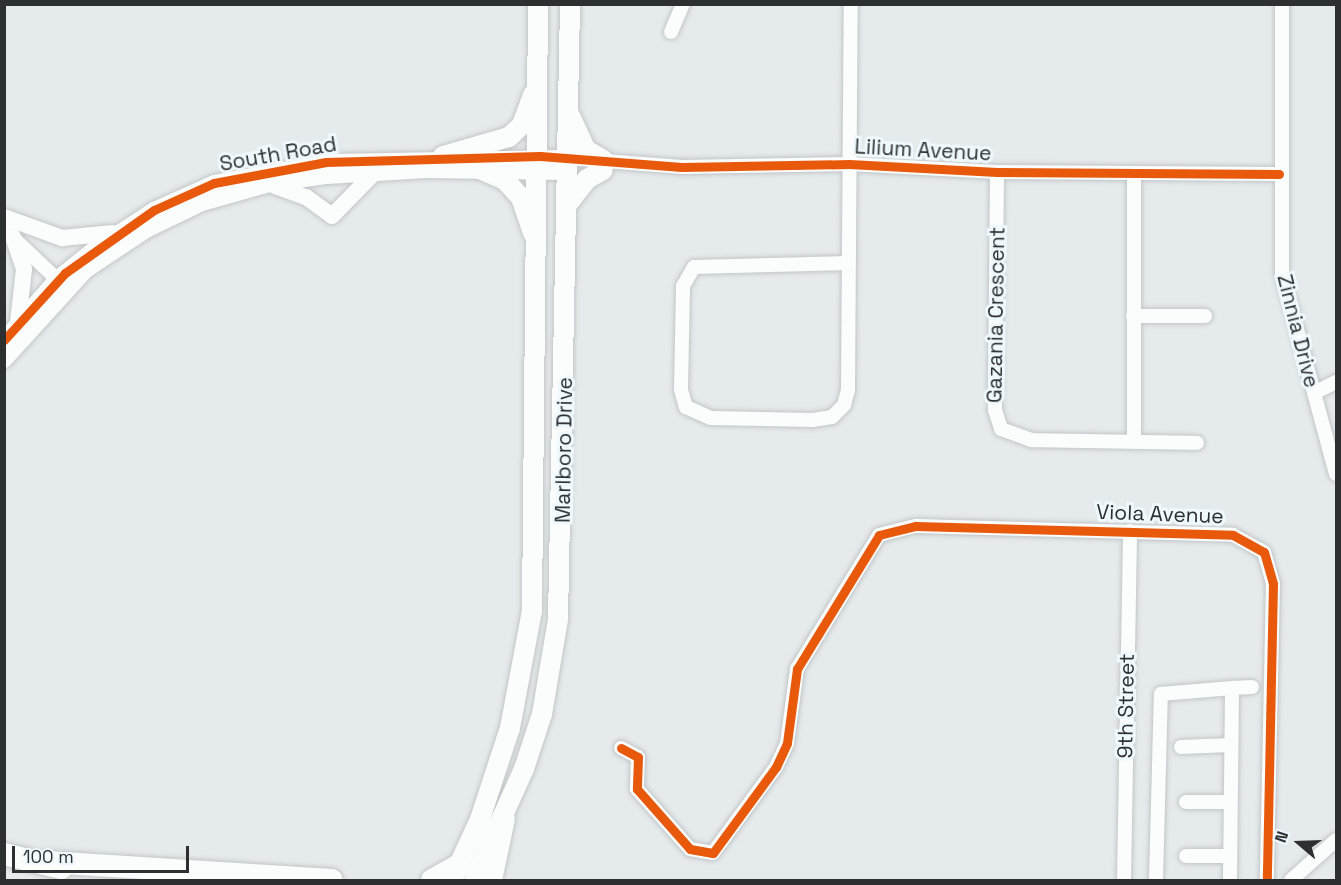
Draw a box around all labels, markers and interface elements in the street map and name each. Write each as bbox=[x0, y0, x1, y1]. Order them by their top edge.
street label: South Road bbox=[218, 131, 338, 177]
street label: Lilium Avenue bbox=[854, 134, 992, 166]
street label: Gazania Crescent bbox=[982, 227, 1010, 403]
street label: Zinnia Drive bbox=[1272, 272, 1324, 390]
street label: Marlboro Drive bbox=[550, 377, 578, 523]
street label: Viola Avenue bbox=[1096, 499, 1224, 529]
street label: 9th Street bbox=[1112, 653, 1140, 759]
north arrow bbox=[1269, 813, 1329, 873]
text: N bbox=[1270, 828, 1293, 845]
scale bar bbox=[15, 834, 192, 872]
text: 100 m bbox=[23, 845, 74, 868]

